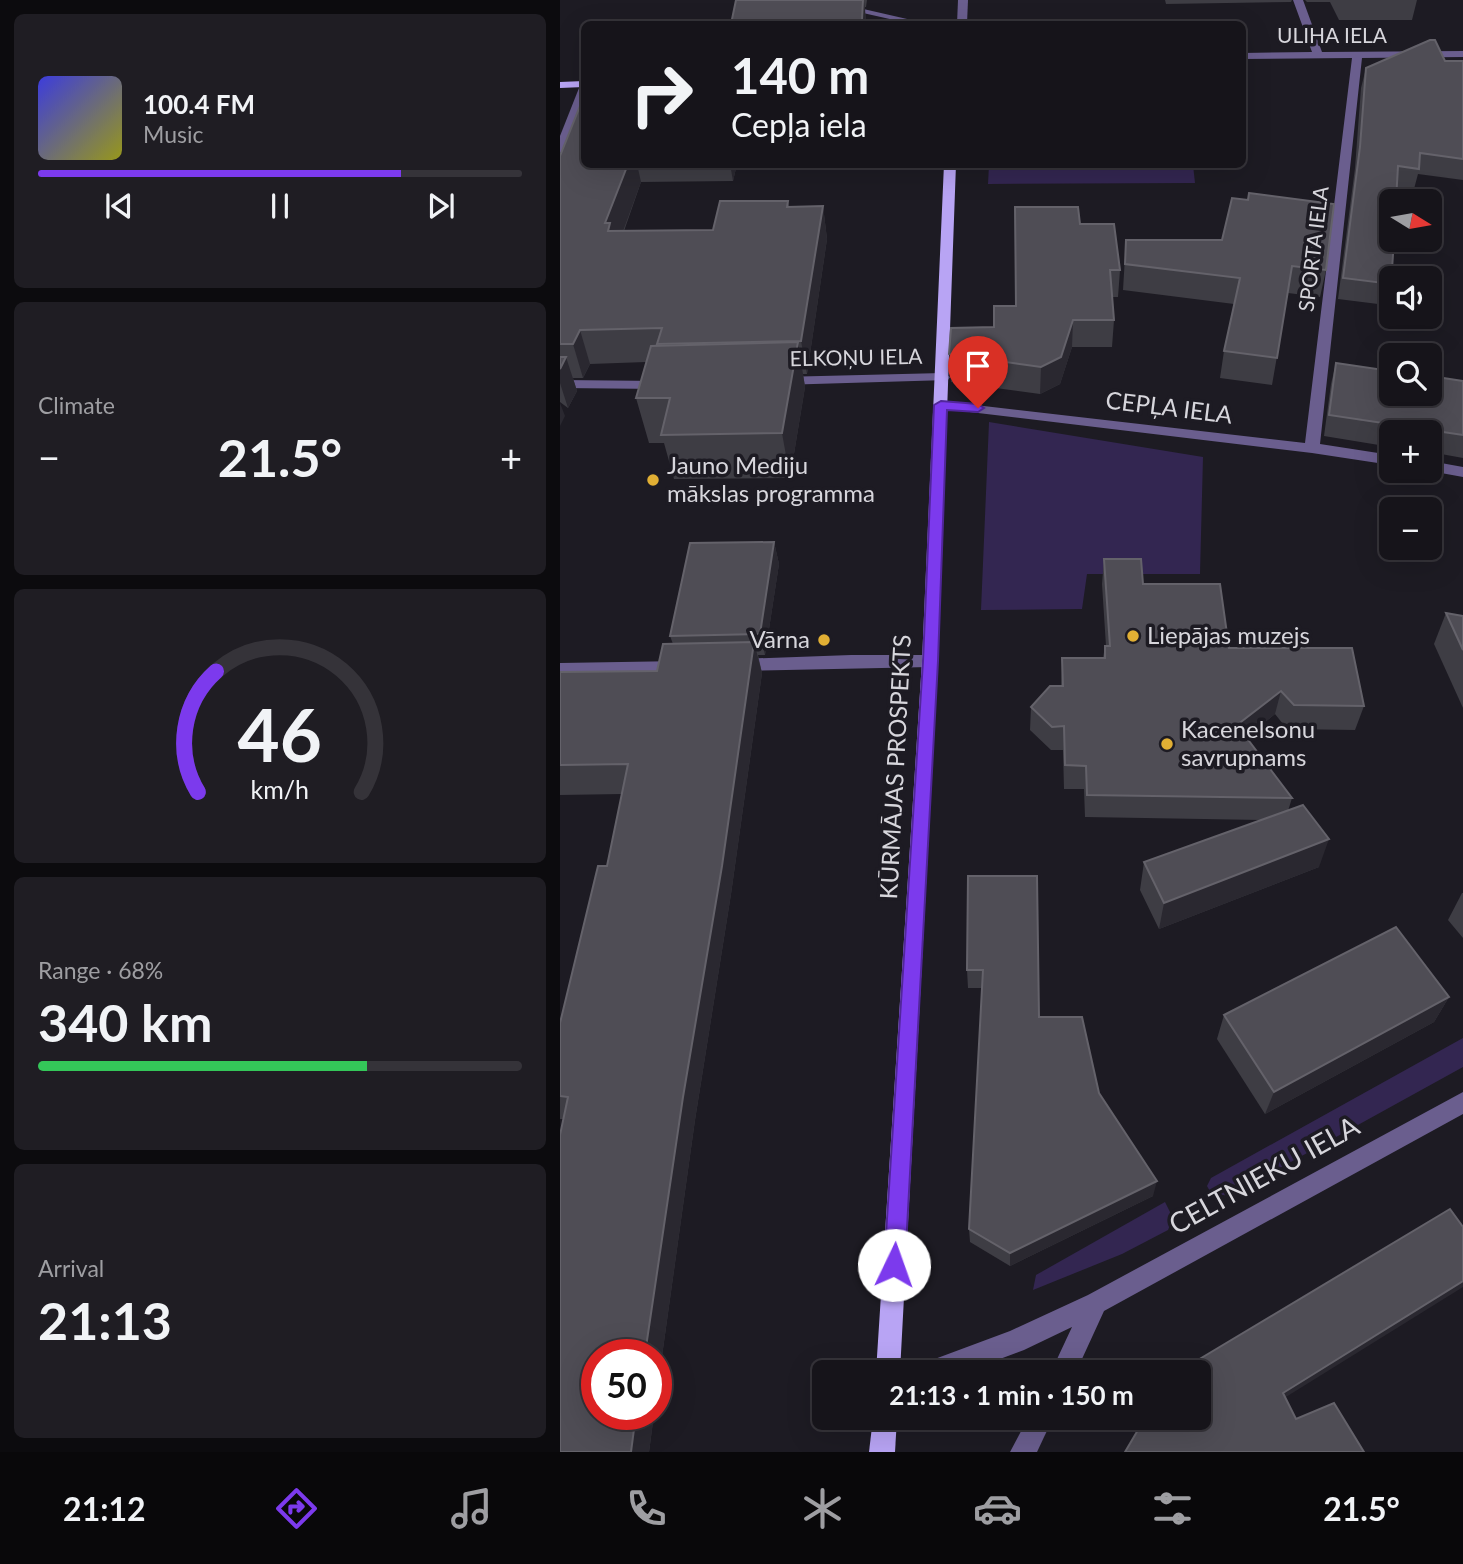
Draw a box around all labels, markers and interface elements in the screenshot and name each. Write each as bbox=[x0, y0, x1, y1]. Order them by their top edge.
street label: ULIHA IELA bbox=[1277, 22, 1388, 47]
text: 140 m bbox=[731, 46, 869, 104]
icon: right bbox=[616, 49, 707, 140]
text: 100.4 FM bbox=[143, 88, 255, 120]
text: Cepļa iela bbox=[731, 105, 867, 144]
text: Music bbox=[143, 120, 203, 148]
street label: SPORTA IELA bbox=[1292, 184, 1333, 313]
icon: previous bbox=[100, 187, 138, 225]
icon: pause bbox=[261, 187, 299, 225]
icon: next bbox=[422, 187, 460, 225]
north arrow bbox=[1379, 189, 1442, 252]
map controls bbox=[1379, 189, 1442, 560]
button: sound bbox=[1379, 266, 1442, 329]
pin bbox=[948, 336, 1008, 408]
street label: ELKOŅU IELA bbox=[789, 343, 923, 370]
button: search bbox=[1379, 343, 1442, 406]
icon: arrive bbox=[959, 347, 997, 385]
street label: CEPĻA IELA bbox=[1104, 384, 1235, 429]
text: Climate bbox=[38, 391, 115, 419]
button: + bbox=[1379, 420, 1442, 483]
text: 21.5° bbox=[218, 426, 342, 488]
text: − bbox=[38, 434, 60, 480]
text: + bbox=[500, 434, 522, 480]
place label: Jauno Mediju mākslas programma bbox=[667, 450, 875, 507]
marker: Jauno Mediju mākslas programma bbox=[645, 472, 661, 488]
button: − bbox=[1379, 497, 1442, 560]
place label: Liepājas muzejs bbox=[1147, 620, 1310, 649]
place label: Vārna bbox=[750, 624, 810, 653]
marker: Liepājas muzejs bbox=[1125, 628, 1141, 644]
marker: Vārna bbox=[816, 632, 832, 648]
street label: KŪRMĀJAS PROSPEKTS bbox=[873, 634, 916, 900]
text: 46 bbox=[238, 690, 322, 778]
place label: Kacenelsonu savrupnams bbox=[1181, 714, 1315, 771]
marker: Kacenelsonu savrupnams bbox=[1159, 736, 1175, 752]
text: km/h bbox=[251, 774, 309, 804]
text: Range · 68% bbox=[38, 956, 163, 984]
text: 340 km bbox=[38, 991, 212, 1053]
street label: CELTNIEKU IELA bbox=[1162, 1108, 1365, 1240]
position arrow bbox=[857, 1228, 931, 1302]
text: Arrival bbox=[38, 1254, 104, 1282]
text: 21:13 bbox=[38, 1289, 172, 1351]
speed limit sign: 50 bbox=[581, 1339, 672, 1430]
text: 21:13 · 1 min · 150 m bbox=[889, 1379, 1134, 1411]
icon: directions bbox=[272, 1484, 321, 1533]
icon: music bbox=[447, 1484, 496, 1533]
icon: phone bbox=[622, 1484, 671, 1533]
icon: climate bbox=[798, 1484, 847, 1533]
icon: car bbox=[973, 1484, 1022, 1533]
icon: filters bbox=[1148, 1484, 1197, 1533]
text: 21:12 bbox=[63, 1489, 146, 1528]
text: 21.5° bbox=[1323, 1489, 1400, 1528]

